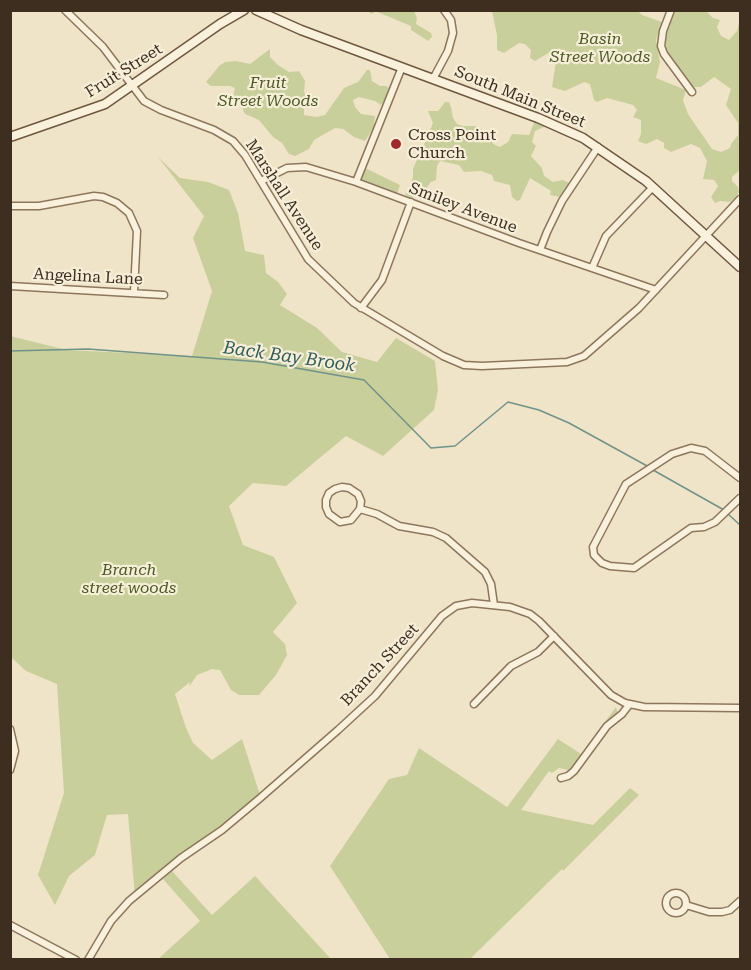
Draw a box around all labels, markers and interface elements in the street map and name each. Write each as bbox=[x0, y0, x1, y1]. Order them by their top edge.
park label: Basin Street Woods bbox=[550, 29, 650, 67]
street label: Fruit Street bbox=[82, 40, 166, 102]
street label: South Main Street bbox=[452, 62, 588, 132]
park label: Fruit Street Woods bbox=[218, 73, 318, 111]
place label: Cross Point Church bbox=[408, 125, 496, 163]
street label: Marshall Avenue bbox=[241, 136, 327, 254]
marker: Cross Point Church bbox=[389, 137, 403, 151]
street label: Smiley Avenue bbox=[406, 179, 520, 237]
street label: Angelina Lane bbox=[33, 265, 143, 289]
water label: Back Bay Brook bbox=[222, 337, 356, 377]
park label: Branch street woods bbox=[82, 560, 176, 598]
street label: Branch Street bbox=[337, 620, 423, 710]

